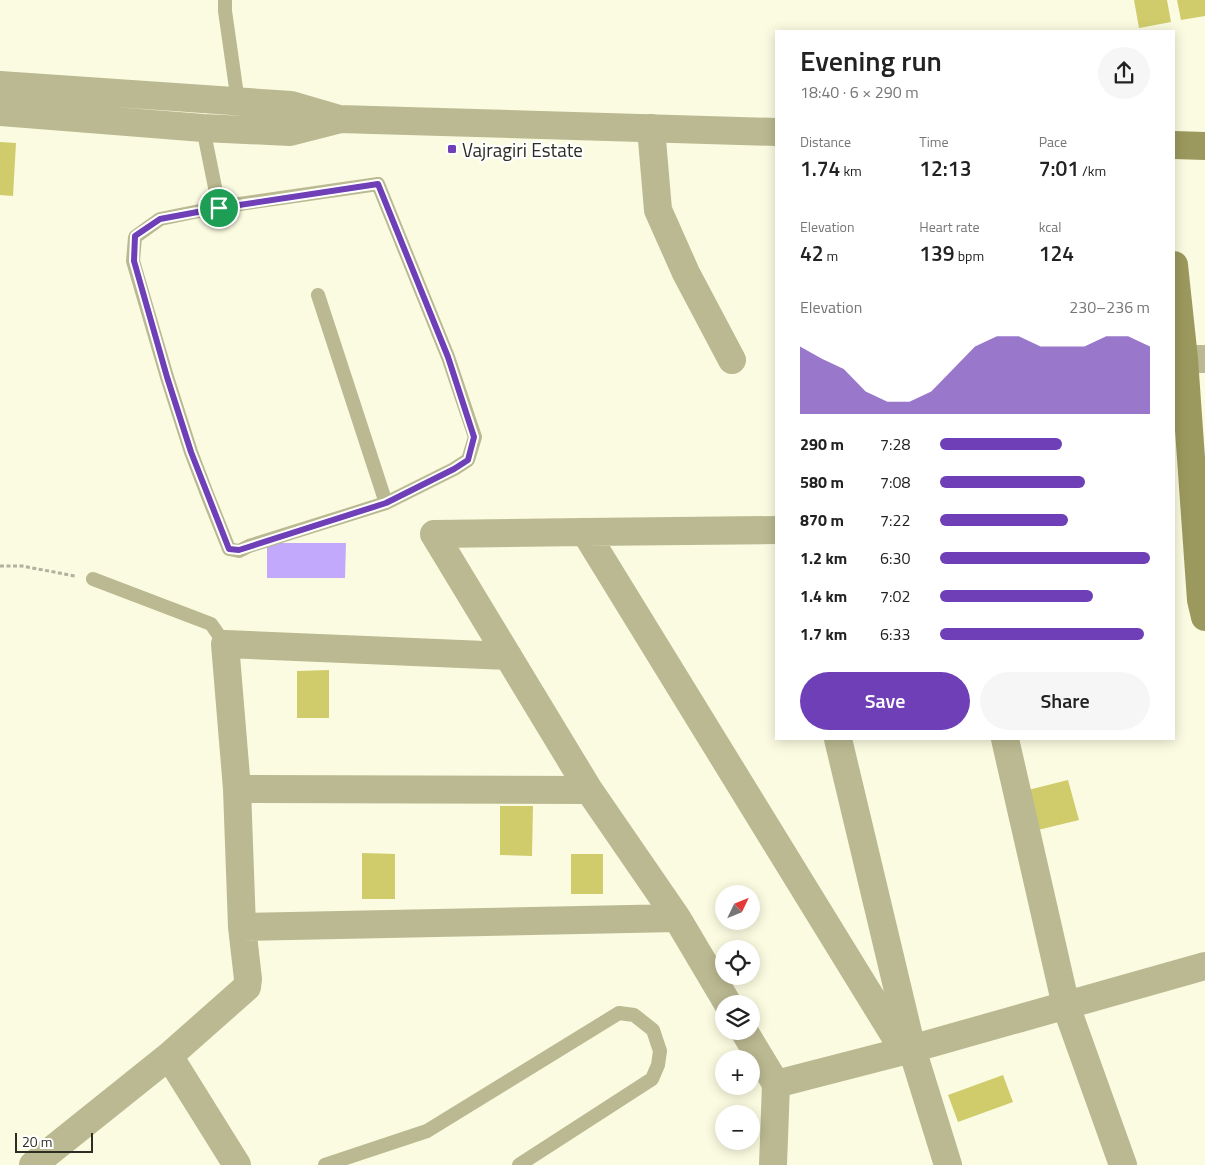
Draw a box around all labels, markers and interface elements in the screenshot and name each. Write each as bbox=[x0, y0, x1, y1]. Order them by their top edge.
text: Evening run bbox=[800, 39, 942, 82]
button: share bbox=[1098, 47, 1150, 99]
text: 18:40 · 6 × 290 m bbox=[800, 80, 919, 104]
text: Distance bbox=[800, 131, 851, 152]
text: Time bbox=[919, 131, 949, 152]
text: Pace bbox=[1039, 131, 1067, 152]
place label: Vajragiri Estate bbox=[462, 135, 583, 164]
marker: Vajragiri Estate bbox=[446, 143, 458, 155]
text: 1.74 bbox=[800, 152, 840, 184]
text: 12:13 bbox=[919, 152, 971, 184]
text: 7:01 bbox=[1039, 152, 1079, 184]
text: km bbox=[840, 160, 862, 181]
text: /km bbox=[1079, 160, 1106, 181]
pin bbox=[198, 187, 240, 229]
icon: arrive bbox=[205, 194, 233, 222]
text: Elevation bbox=[800, 216, 854, 237]
text: Heart rate bbox=[919, 216, 979, 237]
text: kcal bbox=[1039, 216, 1062, 237]
text: 42 bbox=[800, 237, 824, 269]
text: 139 bbox=[919, 237, 955, 269]
text: 124 bbox=[1039, 237, 1074, 269]
text: m bbox=[824, 245, 838, 266]
text: bpm bbox=[955, 245, 984, 266]
text: Elevation bbox=[800, 295, 862, 319]
text: 230–236 m bbox=[1069, 295, 1150, 319]
text: 290 m bbox=[800, 432, 844, 456]
text: 7:28 bbox=[880, 432, 910, 456]
text: 580 m bbox=[800, 470, 844, 494]
text: 7:08 bbox=[880, 470, 910, 494]
text: 870 m bbox=[800, 508, 844, 532]
text: 7:22 bbox=[880, 508, 910, 532]
text: 1.2 km bbox=[800, 546, 847, 570]
text: 6:30 bbox=[880, 546, 910, 570]
text: 1.4 km bbox=[800, 584, 847, 608]
text: 7:02 bbox=[880, 584, 910, 608]
text: 1.7 km bbox=[800, 622, 847, 646]
text: 6:33 bbox=[880, 622, 910, 646]
button: Save bbox=[800, 672, 970, 730]
button: Share bbox=[980, 672, 1150, 730]
north arrow bbox=[715, 885, 760, 930]
map controls bbox=[715, 885, 760, 1150]
button: locate bbox=[715, 940, 760, 985]
button: layers bbox=[715, 995, 760, 1040]
button: + bbox=[715, 1050, 760, 1095]
button: − bbox=[715, 1105, 760, 1150]
scale bar bbox=[15, 1130, 92, 1153]
text: 20 m bbox=[22, 1131, 52, 1152]

